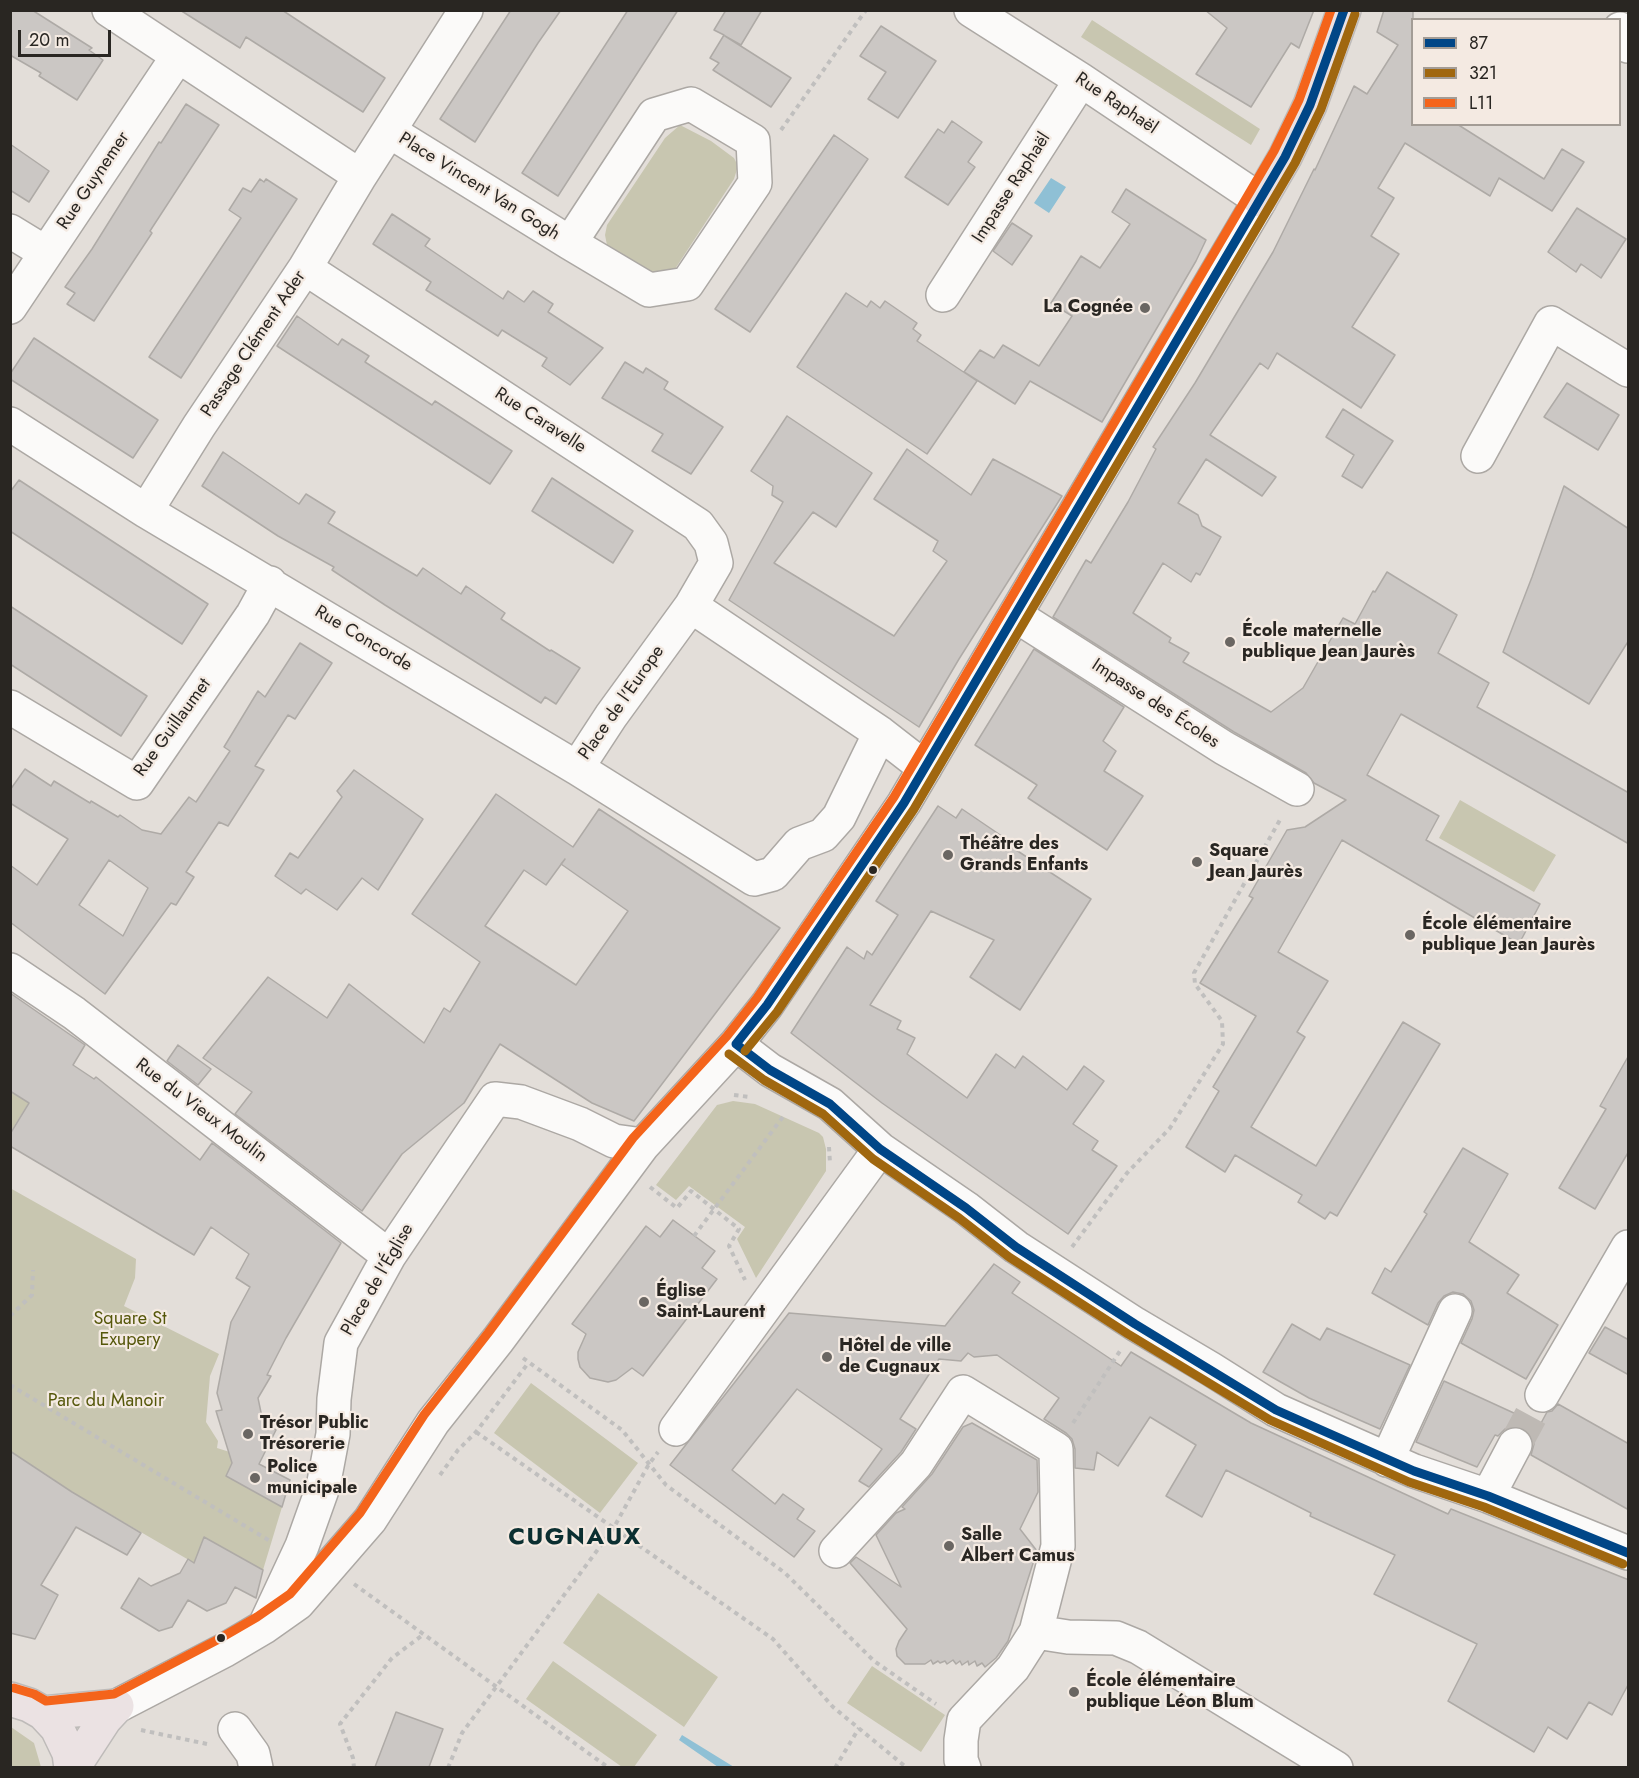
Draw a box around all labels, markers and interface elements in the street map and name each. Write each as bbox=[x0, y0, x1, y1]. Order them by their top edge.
scale bar bbox=[21, 18, 114, 56]
legend bbox=[1411, 18, 1621, 126]
text: 20 m bbox=[29, 27, 69, 53]
text: 87 bbox=[1469, 30, 1488, 56]
text: 321 bbox=[1469, 60, 1497, 86]
street label: Rue Raphaël bbox=[1071, 69, 1161, 139]
text: L11 bbox=[1469, 90, 1493, 116]
street label: Rue Guynemer bbox=[53, 128, 135, 234]
street label: Place Vincent Van Gogh bbox=[394, 129, 564, 245]
street label: Impasse Raphaël bbox=[968, 129, 1056, 247]
street label: Passage Clément Ader bbox=[197, 267, 311, 421]
place label: La Cognée bbox=[1043, 297, 1133, 319]
marker: La Cognée bbox=[1138, 301, 1152, 315]
street label: Rue Caravelle bbox=[490, 384, 590, 458]
street label: Rue Concorde bbox=[310, 601, 416, 677]
place label: École maternelle publique Jean Jaurès bbox=[1242, 621, 1415, 664]
marker: École maternelle publique Jean Jaurès bbox=[1223, 635, 1237, 649]
street label: Place de l'Europe bbox=[575, 642, 669, 764]
street label: Impasse des Écoles bbox=[1087, 655, 1223, 753]
street label: Rue Guillaumet bbox=[130, 675, 216, 781]
place label: Théâtre des Grands Enfants bbox=[960, 834, 1088, 876]
place label: Square Jean Jaurès bbox=[1209, 841, 1302, 884]
marker: Théâtre des Grands Enfants bbox=[941, 848, 955, 862]
marker: Square Jean Jaurès bbox=[1190, 855, 1204, 869]
unlabelled marker bbox=[867, 864, 879, 876]
place label: École élémentaire publique Jean Jaurès bbox=[1422, 914, 1595, 956]
marker: École élémentaire publique Jean Jaurès bbox=[1403, 928, 1417, 942]
street label: Rue du Vieux Moulin bbox=[131, 1054, 271, 1168]
street label: Place de l'Église bbox=[337, 1220, 419, 1340]
place label: Église Saint-Laurent bbox=[656, 1281, 765, 1324]
marker: Église Saint-Laurent bbox=[637, 1295, 651, 1309]
park label: Square St Exupery bbox=[94, 1309, 166, 1352]
place label: Hôtel de ville de Cugnaux bbox=[839, 1336, 951, 1378]
marker: Hôtel de ville de Cugnaux bbox=[820, 1350, 834, 1364]
park label: Parc du Manoir bbox=[48, 1391, 164, 1413]
place label: Trésor Public Trésorerie bbox=[260, 1413, 369, 1456]
marker: Trésor Public Trésorerie bbox=[241, 1427, 255, 1441]
place label: Police municipale bbox=[267, 1457, 357, 1500]
marker: Police municipale bbox=[248, 1471, 262, 1485]
district label: CUGNAUX bbox=[508, 1524, 642, 1552]
place label: Salle Albert Camus bbox=[961, 1525, 1075, 1568]
marker: Salle Albert Camus bbox=[942, 1539, 956, 1553]
unlabelled marker bbox=[215, 1632, 227, 1644]
place label: École élémentaire publique Léon Blum bbox=[1086, 1671, 1254, 1714]
marker: École élémentaire publique Léon Blum bbox=[1067, 1685, 1081, 1699]

